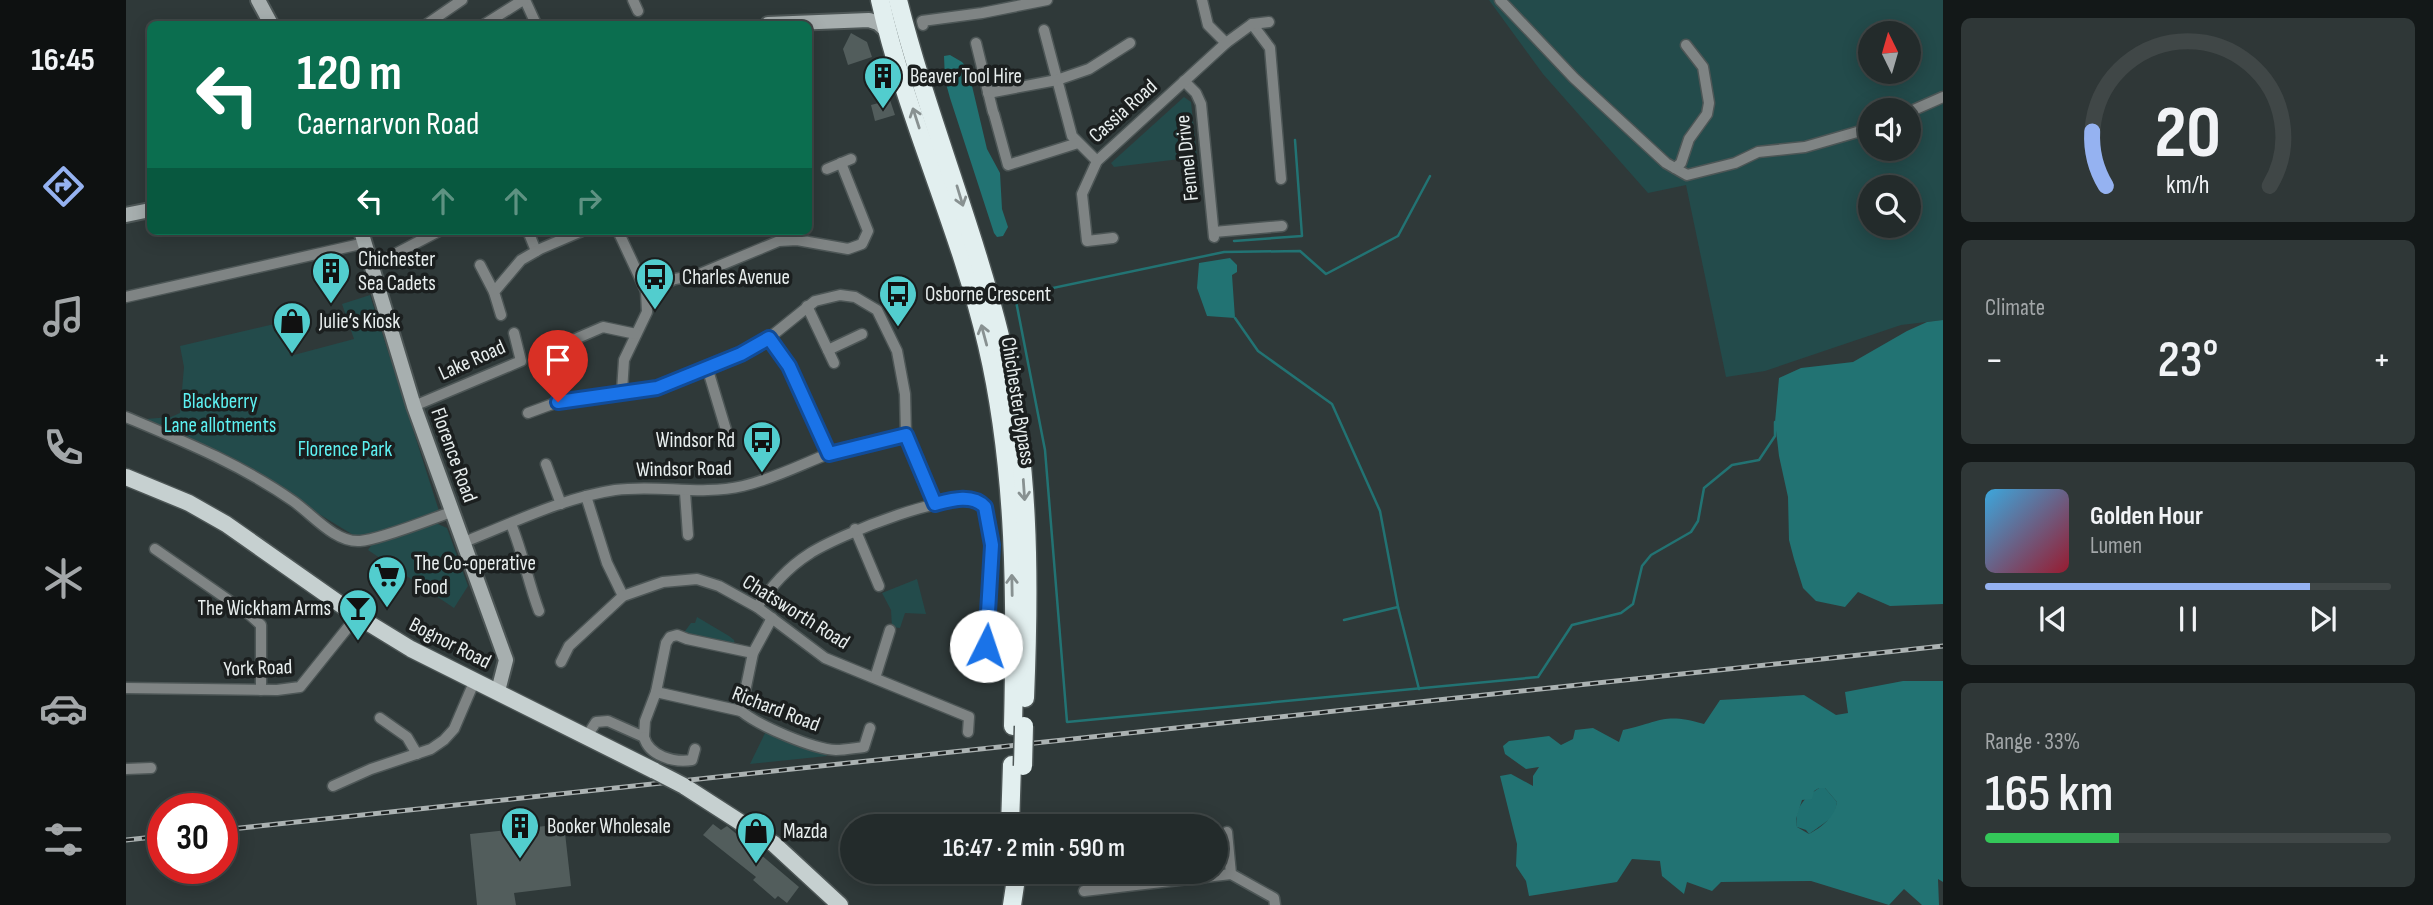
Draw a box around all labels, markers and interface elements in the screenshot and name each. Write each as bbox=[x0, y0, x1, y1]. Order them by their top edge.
north arrow bbox=[1858, 21, 1922, 84]
map controls bbox=[1858, 21, 1921, 238]
text: 16:45 bbox=[31, 41, 95, 80]
text: 120 m bbox=[297, 45, 402, 104]
icon: left bbox=[182, 49, 273, 140]
building icon: Beaver Tool Hire bbox=[862, 55, 904, 110]
place label: Beaver Tool Hire bbox=[910, 64, 1022, 89]
street label: Cassia Road bbox=[1084, 74, 1162, 148]
text: 20 bbox=[2155, 90, 2221, 178]
button: sound bbox=[1858, 98, 1921, 161]
text: Caernarvon Road bbox=[297, 105, 479, 144]
one-way arrow bbox=[909, 107, 921, 129]
street label: Fennel Drive bbox=[1170, 114, 1204, 202]
icon: directions bbox=[39, 162, 88, 211]
text: km/h bbox=[2166, 170, 2210, 201]
button: search bbox=[1858, 175, 1921, 238]
icon: left bbox=[351, 182, 389, 220]
icon: ahead bbox=[424, 182, 462, 220]
icon: ahead bbox=[497, 182, 535, 220]
icon: right bbox=[570, 182, 608, 220]
one-way arrow bbox=[954, 185, 967, 207]
place label: Chichester Sea Cadets bbox=[358, 247, 436, 296]
building icon: Chichester Sea Cadets bbox=[310, 250, 352, 305]
bus stop icon: Charles Avenue bbox=[634, 256, 676, 311]
place label: Charles Avenue bbox=[682, 265, 790, 290]
bus stop icon: Osborne Crescent bbox=[877, 273, 919, 328]
place label: Osborne Crescent bbox=[925, 282, 1051, 307]
icon: music bbox=[39, 292, 88, 341]
text: Climate bbox=[1985, 294, 2045, 322]
shop icon: Julie’s Kiosk bbox=[271, 300, 313, 355]
place label: Julie’s Kiosk bbox=[318, 309, 400, 334]
one-way arrow bbox=[977, 324, 990, 346]
text: 23° bbox=[2158, 329, 2218, 392]
pin bbox=[528, 330, 588, 402]
street label: Lake Road bbox=[435, 334, 509, 386]
street label: Chichester Bypass bbox=[996, 335, 1040, 467]
text: − bbox=[1985, 338, 2004, 383]
text: + bbox=[2372, 338, 2391, 383]
icon: arrive bbox=[539, 341, 577, 379]
park label: Blackberry Lane allotments bbox=[164, 389, 276, 438]
street label: Florence Road bbox=[425, 404, 483, 506]
bus stop icon: Windsor Rd bbox=[741, 419, 783, 474]
icon: phone bbox=[39, 423, 88, 472]
place label: Windsor Rd bbox=[656, 428, 735, 453]
park label: Florence Park bbox=[298, 437, 392, 462]
street label: Windsor Road bbox=[636, 456, 732, 482]
one-way arrow bbox=[1018, 478, 1031, 500]
text: Golden Hour bbox=[2090, 501, 2203, 532]
text: Lumen bbox=[2090, 532, 2142, 560]
place label: The Co-operative Food bbox=[414, 551, 536, 600]
icon: climate bbox=[39, 554, 88, 603]
supermarket icon: The Co-operative Food bbox=[366, 554, 408, 609]
street label: Chatsworth Road bbox=[738, 569, 854, 655]
one-way arrow bbox=[1006, 573, 1019, 596]
bar icon: The Wickham Arms bbox=[337, 587, 379, 642]
place label: The Wickham Arms bbox=[198, 596, 331, 621]
icon: previous bbox=[2034, 600, 2072, 638]
icon: pause bbox=[2169, 600, 2207, 638]
icon: next bbox=[2304, 600, 2342, 638]
position arrow bbox=[949, 609, 1023, 683]
street label: Bognor Road bbox=[405, 612, 495, 674]
street label: York Road bbox=[223, 654, 293, 682]
street label: Richard Road bbox=[729, 681, 823, 737]
icon: car bbox=[39, 684, 88, 733]
text: Range · 33% bbox=[1985, 728, 2080, 756]
text: 165 km bbox=[1985, 763, 2113, 826]
speed limit sign: 30 bbox=[147, 793, 238, 884]
building icon: Booker Wholesale bbox=[499, 805, 541, 860]
shop icon: Mazda bbox=[735, 810, 777, 865]
place label: Booker Wholesale bbox=[547, 814, 671, 839]
icon: filters bbox=[39, 815, 88, 864]
place label: Mazda bbox=[783, 819, 828, 844]
text: 16:47 · 2 min · 590 m bbox=[943, 833, 1125, 864]

